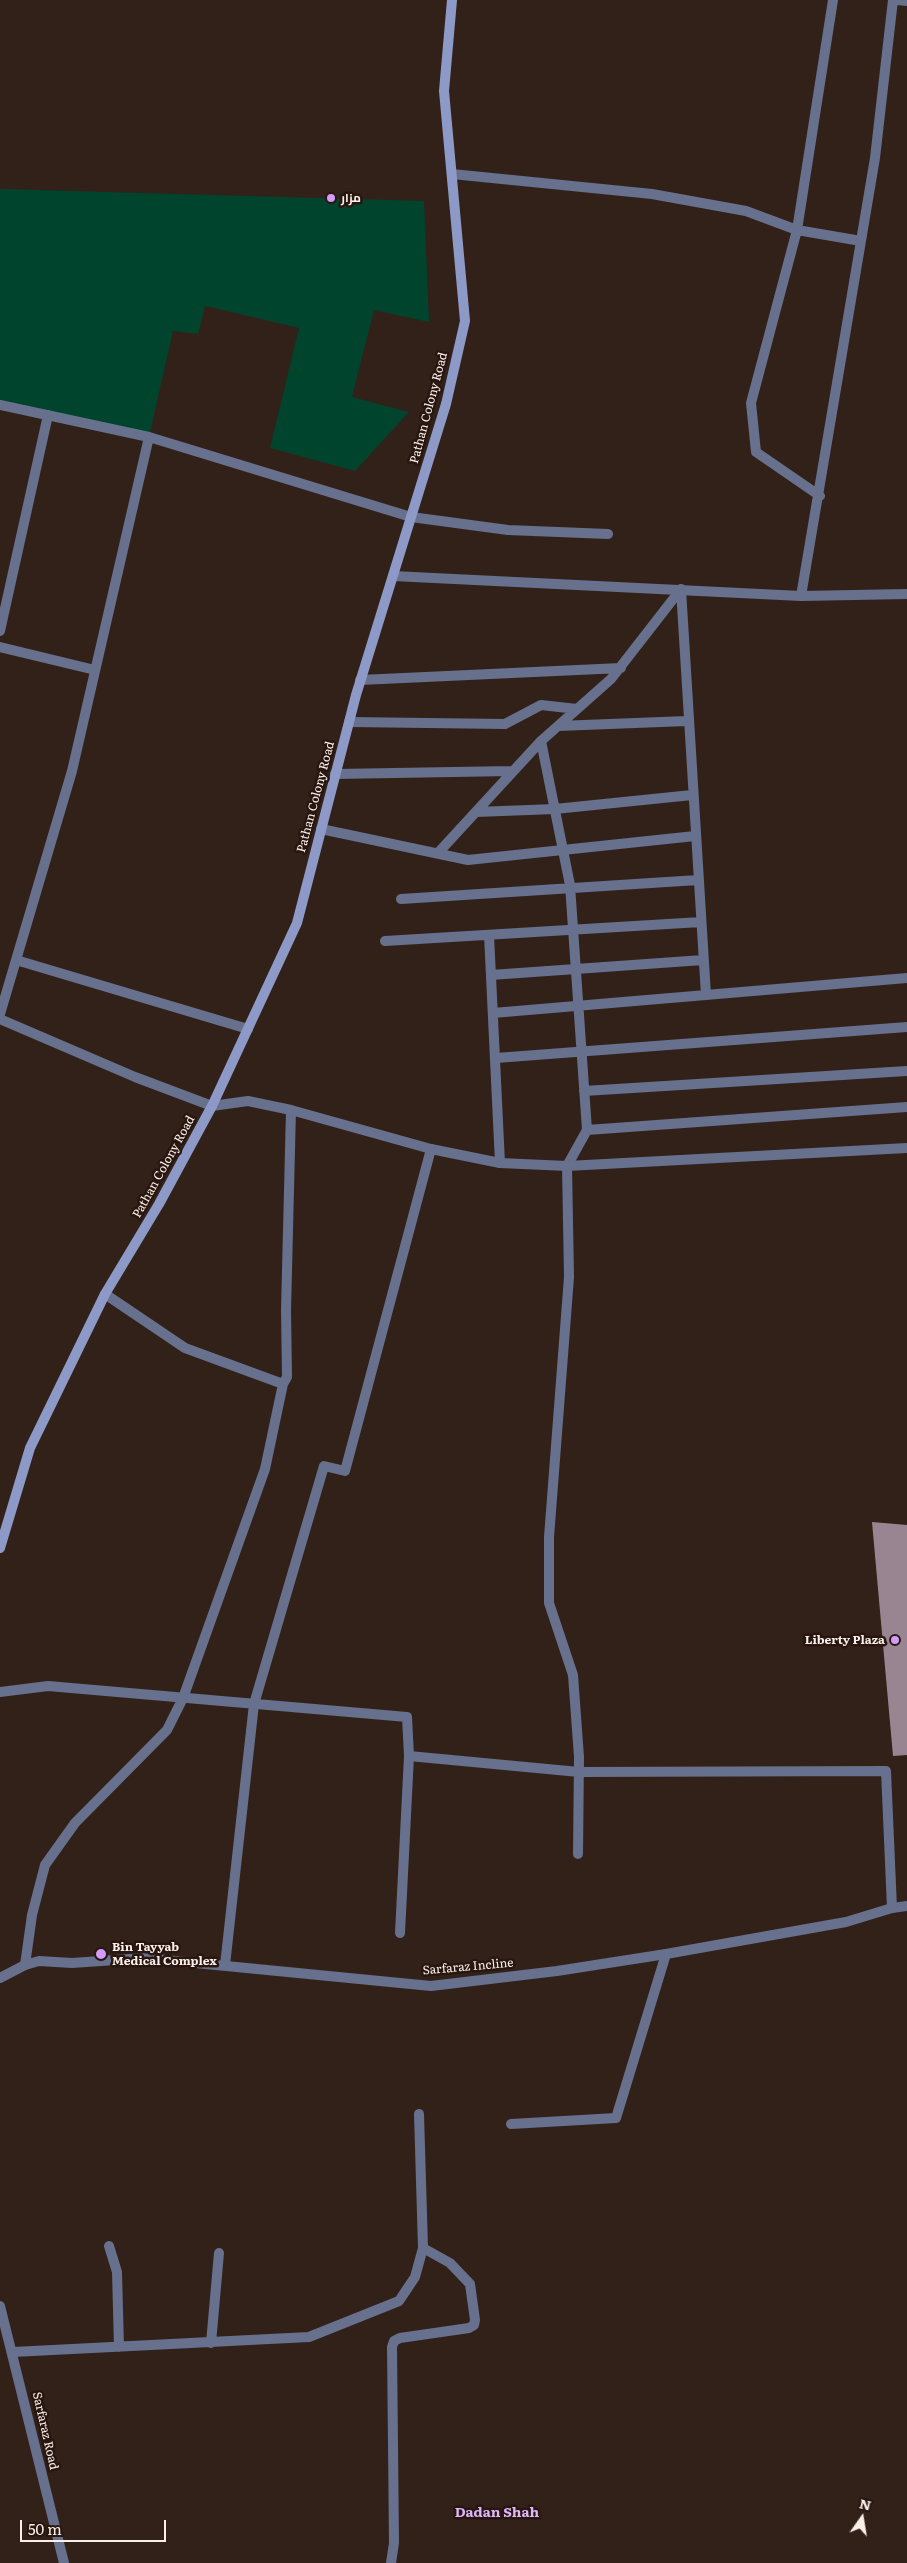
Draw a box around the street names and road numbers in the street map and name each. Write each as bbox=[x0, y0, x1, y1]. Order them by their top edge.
street label: Pathan Colony Road bbox=[407, 351, 451, 465]
street label: Pathan Colony Road bbox=[294, 740, 338, 854]
street label: Pathan Colony Road bbox=[130, 1113, 198, 1221]
street label: Sarfaraz Incline bbox=[422, 1956, 514, 1978]
street label: Sarfaraz Road bbox=[29, 2391, 61, 2471]

